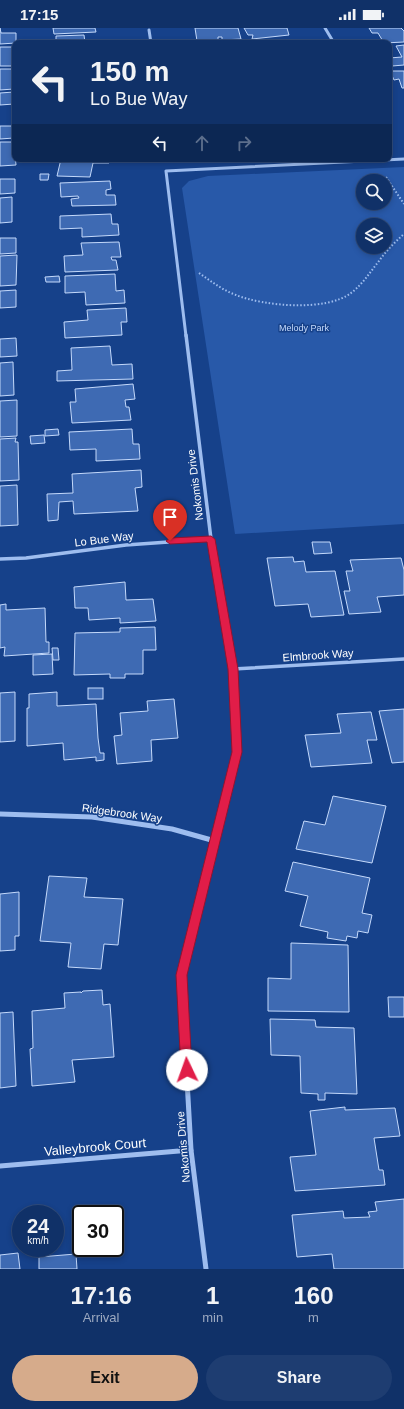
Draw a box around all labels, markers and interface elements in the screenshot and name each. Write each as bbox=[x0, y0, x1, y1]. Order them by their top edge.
text: 17:15 bbox=[20, 6, 58, 23]
icon: left bbox=[24, 56, 76, 108]
text: 150 m bbox=[90, 56, 169, 87]
text: Lo Bue Way bbox=[90, 89, 187, 109]
icon: left bbox=[149, 132, 171, 154]
icon: ahead bbox=[191, 132, 213, 154]
icon: right bbox=[233, 132, 255, 154]
map controls bbox=[356, 174, 392, 254]
button: search bbox=[356, 174, 392, 210]
button: layers bbox=[356, 218, 392, 254]
park label: Melody Park bbox=[279, 323, 330, 333]
street label: Nokomis Drive bbox=[185, 449, 205, 521]
pin bbox=[153, 500, 187, 541]
icon: arrive bbox=[159, 506, 181, 528]
street label: Lo Bue Way bbox=[74, 529, 135, 549]
street label: Elmbrook Way bbox=[282, 646, 354, 663]
street label: Ridgebrook Way bbox=[81, 801, 163, 825]
position arrow bbox=[166, 1049, 208, 1091]
street label: Nokomis Drive bbox=[174, 1111, 192, 1183]
street label: Valleybrook Court bbox=[43, 1135, 147, 1159]
speed limit sign: 30 bbox=[72, 1205, 124, 1257]
text: 24 bbox=[27, 1215, 49, 1237]
text: km/h bbox=[27, 1235, 49, 1246]
text: 17:16 bbox=[70, 1282, 132, 1309]
text: 1 bbox=[206, 1282, 219, 1309]
text: 160 bbox=[294, 1282, 334, 1309]
text: Arrival bbox=[83, 1310, 120, 1325]
text: min bbox=[202, 1310, 223, 1325]
text: m bbox=[308, 1310, 319, 1325]
button: Exit bbox=[12, 1355, 198, 1401]
button: Share bbox=[206, 1355, 392, 1401]

